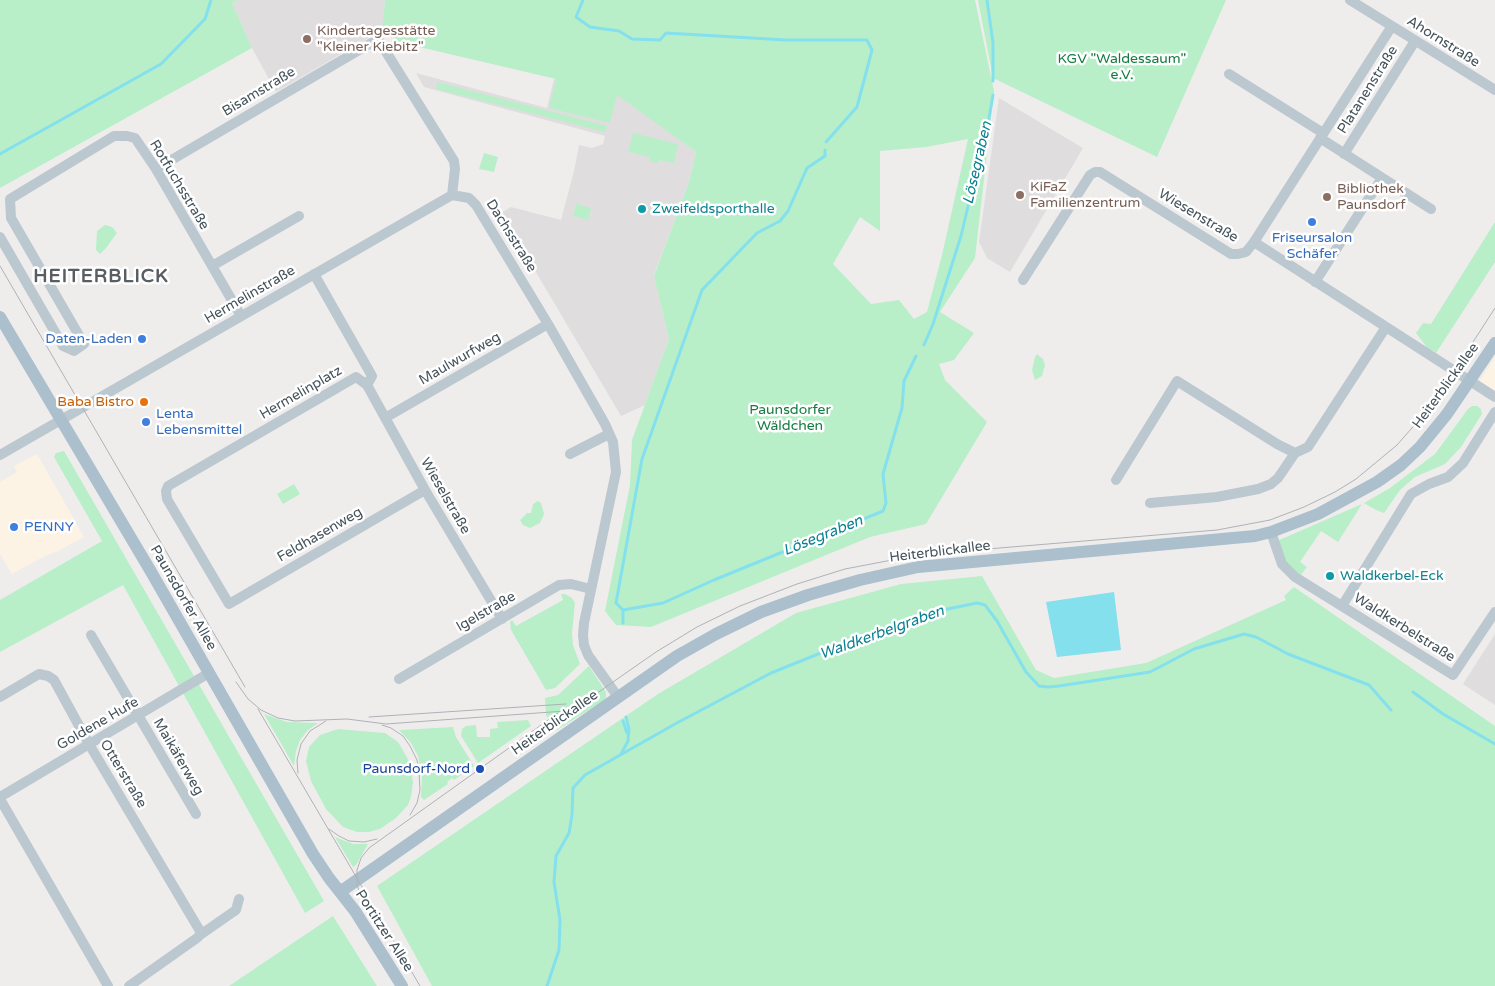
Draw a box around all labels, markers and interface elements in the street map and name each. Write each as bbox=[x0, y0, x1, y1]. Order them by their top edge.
street label: Ahornstraße bbox=[1403, 13, 1483, 71]
place label: Kindertagesstätte "Kleiner Kiebitz" bbox=[317, 23, 435, 56]
marker: Kindertagesstätte "Kleiner Kiebitz" bbox=[301, 33, 313, 45]
street label: Platanenstraße bbox=[1334, 43, 1402, 137]
park label: KGV "Waldessaum" e.V. bbox=[1058, 51, 1186, 84]
street label: Bisamstraße bbox=[219, 64, 299, 120]
water label: Lösegraben bbox=[960, 120, 996, 206]
street label: Rotfuchsstraße bbox=[146, 137, 212, 233]
place label: KiFaZ Familienzentrum bbox=[1030, 179, 1140, 212]
place label: Bibliothek Paunsdorf bbox=[1337, 181, 1406, 213]
street label: Wiesenstraße bbox=[1155, 186, 1241, 246]
marker: KiFaZ Familienzentrum bbox=[1014, 189, 1026, 201]
marker: Bibliothek Paunsdorf bbox=[1321, 191, 1333, 203]
street label: Dachsstraße bbox=[482, 197, 540, 275]
place label: Zweifeldsporthalle bbox=[652, 201, 775, 217]
marker: Zweifeldsporthalle bbox=[636, 203, 648, 215]
marker: Friseursalon Schäfer bbox=[1306, 216, 1318, 228]
place label: Friseursalon Schäfer bbox=[1272, 230, 1352, 262]
street label: Hermelinstraße bbox=[202, 262, 298, 328]
district label: HEITERBLICK bbox=[32, 266, 170, 288]
street label: Maulwurfweg bbox=[416, 329, 504, 389]
place label: Daten-Laden bbox=[45, 331, 132, 347]
marker: Daten-Laden bbox=[136, 333, 148, 345]
street label: Heiterblickallee bbox=[1409, 340, 1483, 432]
street label: Hermelinplatz bbox=[257, 363, 345, 423]
place label: Baba Bistro bbox=[57, 394, 134, 410]
marker: Baba Bistro bbox=[138, 396, 150, 408]
park label: Paunsdorfer Wäldchen bbox=[749, 402, 831, 434]
place label: Lenta Lebensmittel bbox=[156, 406, 242, 438]
marker: Lenta Lebensmittel bbox=[140, 416, 152, 428]
street label: Wieselstraße bbox=[416, 455, 474, 537]
street label: Feldhasenweg bbox=[274, 504, 366, 566]
water label: Lösegraben bbox=[781, 512, 865, 560]
place label: PENNY bbox=[24, 519, 74, 535]
marker: PENNY bbox=[8, 521, 20, 533]
street label: Heiterblickallee bbox=[888, 537, 992, 567]
street label: Paunsdorfer Allee bbox=[146, 543, 220, 653]
place label: Waldkerbel-Eck bbox=[1340, 568, 1444, 584]
marker: Waldkerbel-Eck bbox=[1324, 570, 1336, 582]
street label: Igelstraße bbox=[453, 588, 519, 636]
street label: Waldkerbelstraße bbox=[1350, 590, 1458, 666]
water label: Waldkerbelgraben bbox=[817, 602, 947, 664]
street label: Heiterblickallee bbox=[509, 687, 601, 759]
street label: Goldene Hufe bbox=[54, 694, 142, 754]
street label: Maikäferweg bbox=[149, 716, 207, 798]
street label: Otterstraße bbox=[96, 737, 150, 811]
place label: Paunsdorf-Nord bbox=[362, 761, 470, 777]
marker: Paunsdorf-Nord bbox=[474, 763, 486, 775]
street label: Portitzer Allee bbox=[351, 887, 417, 975]

